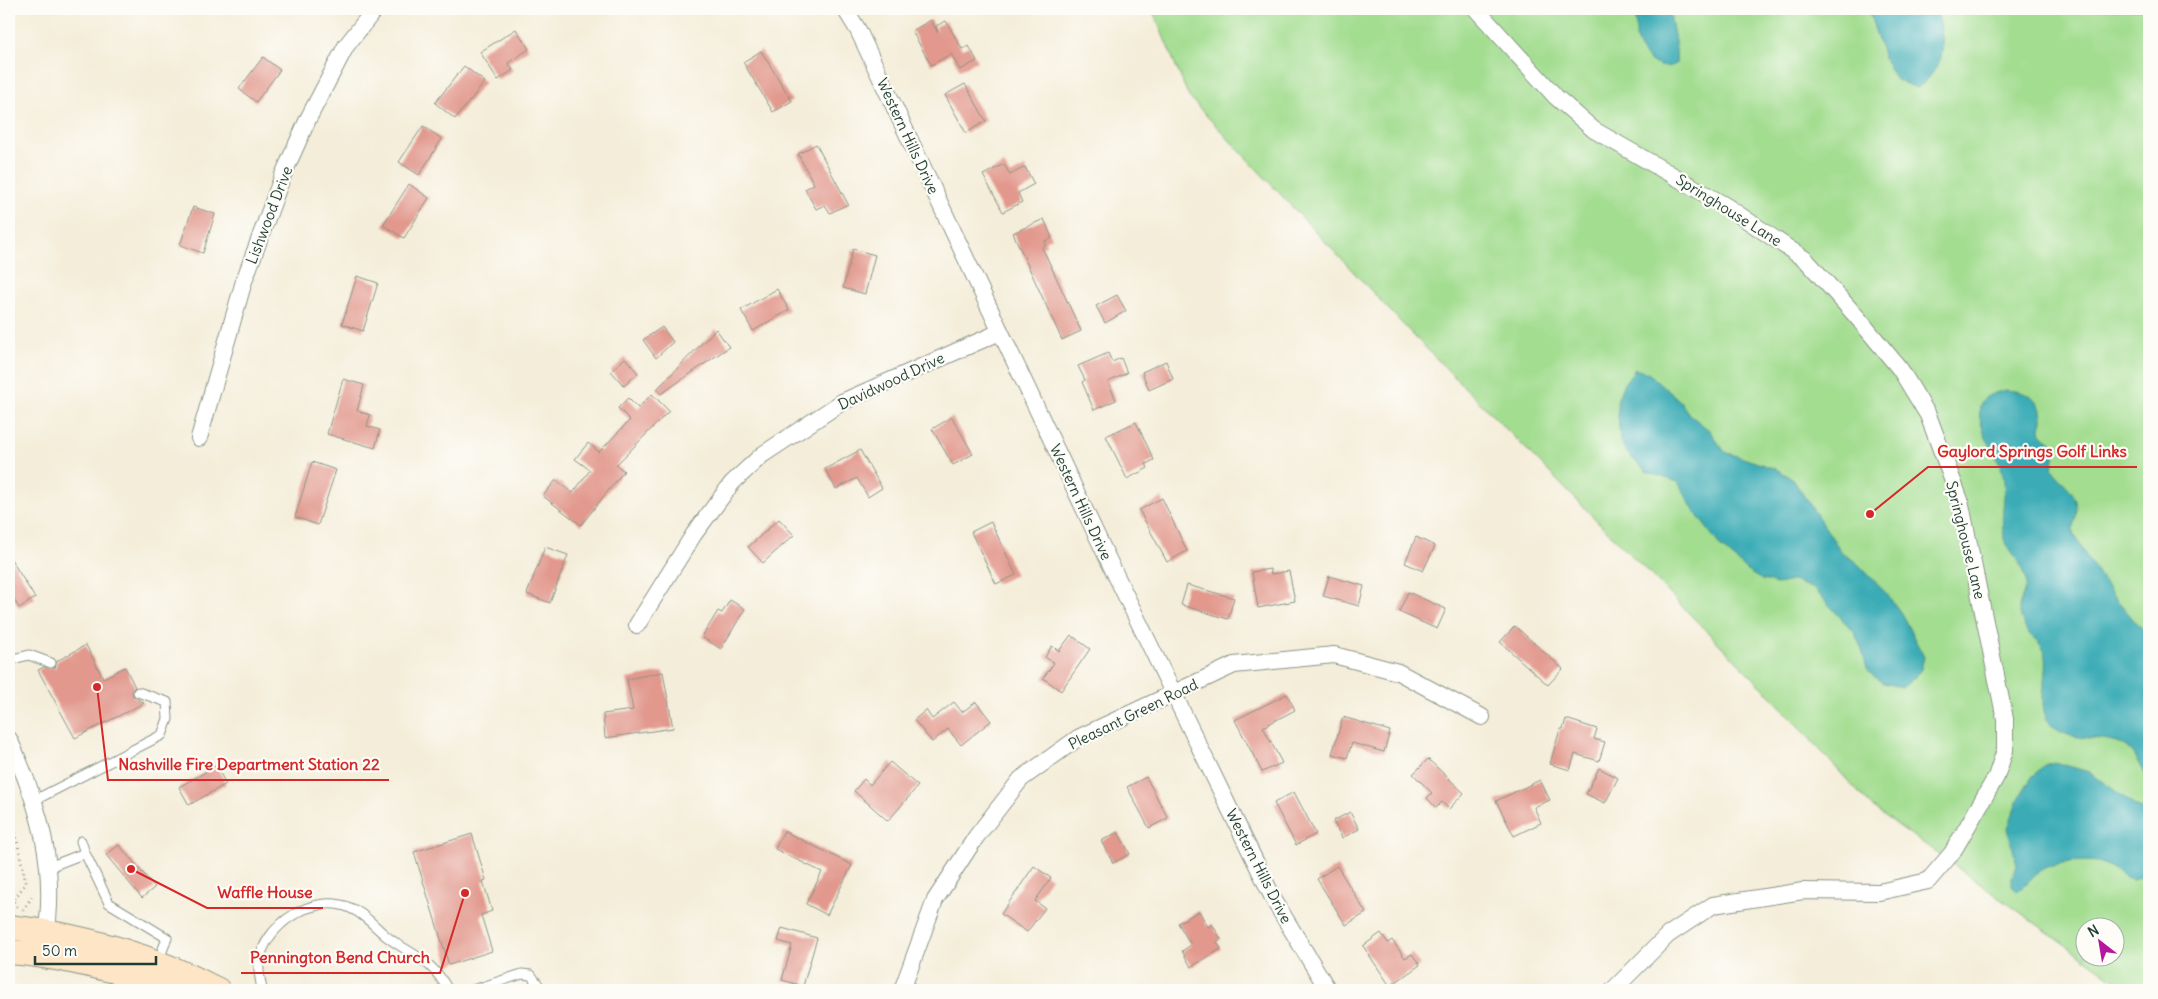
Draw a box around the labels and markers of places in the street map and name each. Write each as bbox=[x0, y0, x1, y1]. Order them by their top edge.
callout: Gaylord Springs Golf Links bbox=[1928, 436, 2137, 467]
callout: Nashville Fire Department Station 22 bbox=[108, 749, 389, 780]
callout: Waffle House bbox=[207, 877, 323, 908]
callout: Pennington Bend Church bbox=[241, 942, 440, 973]

